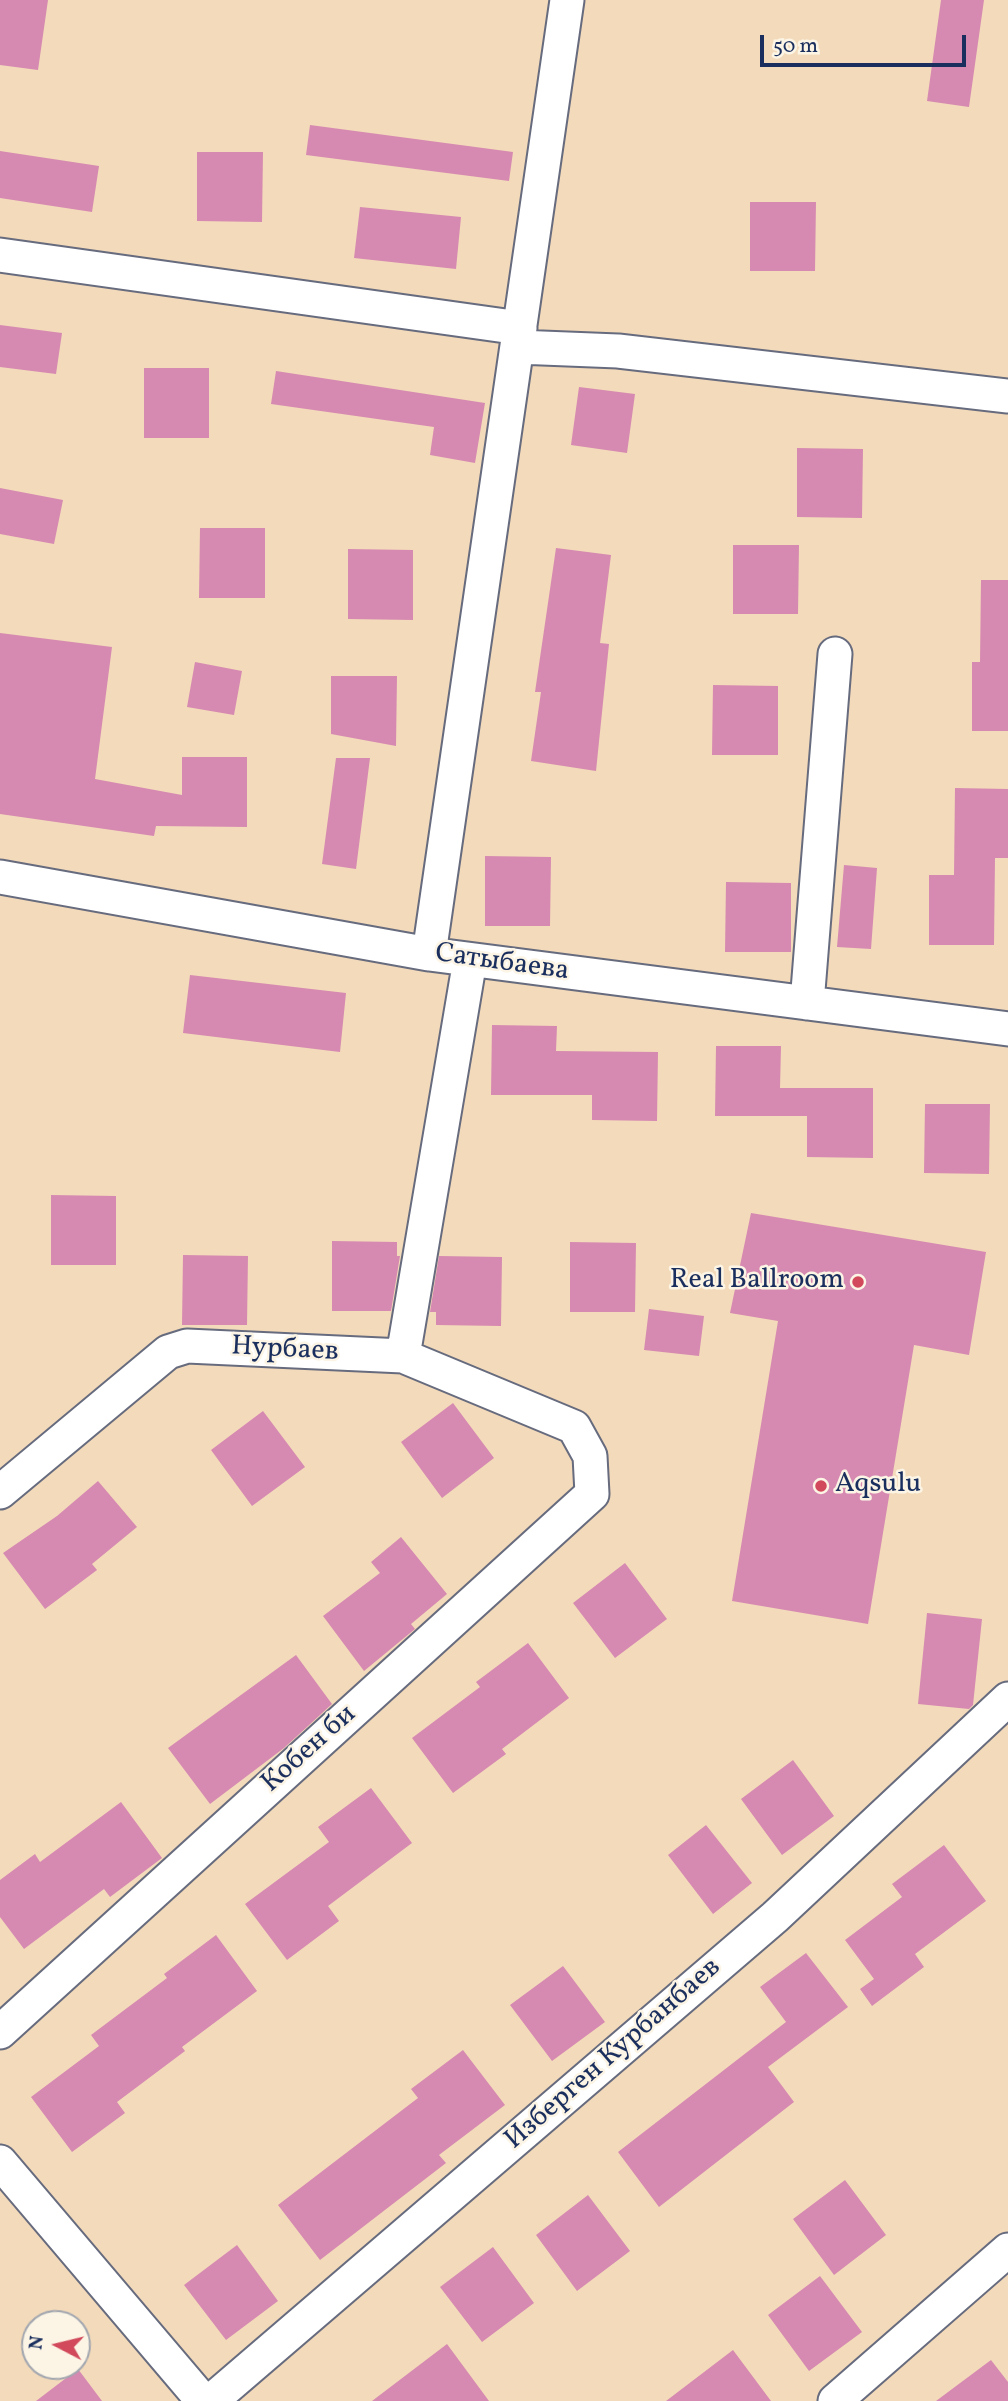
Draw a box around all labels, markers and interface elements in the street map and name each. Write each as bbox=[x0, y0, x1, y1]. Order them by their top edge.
scale bar bbox=[763, 21, 970, 65]
text: 50 m bbox=[773, 32, 818, 61]
street label: Сатыбаева bbox=[433, 938, 571, 990]
place label: Real Ballroom bbox=[670, 1265, 844, 1299]
marker: Real Ballroom bbox=[850, 1274, 866, 1290]
street label: Нурбаев bbox=[230, 1331, 340, 1371]
place label: Aqsulu bbox=[835, 1469, 921, 1503]
marker: Aqsulu bbox=[813, 1478, 829, 1494]
street label: Кобен би bbox=[256, 1699, 364, 1801]
street label: Изберген Курбанбаев bbox=[499, 1952, 729, 2158]
north arrow bbox=[21, 2310, 91, 2380]
text: N bbox=[23, 2334, 51, 2351]

